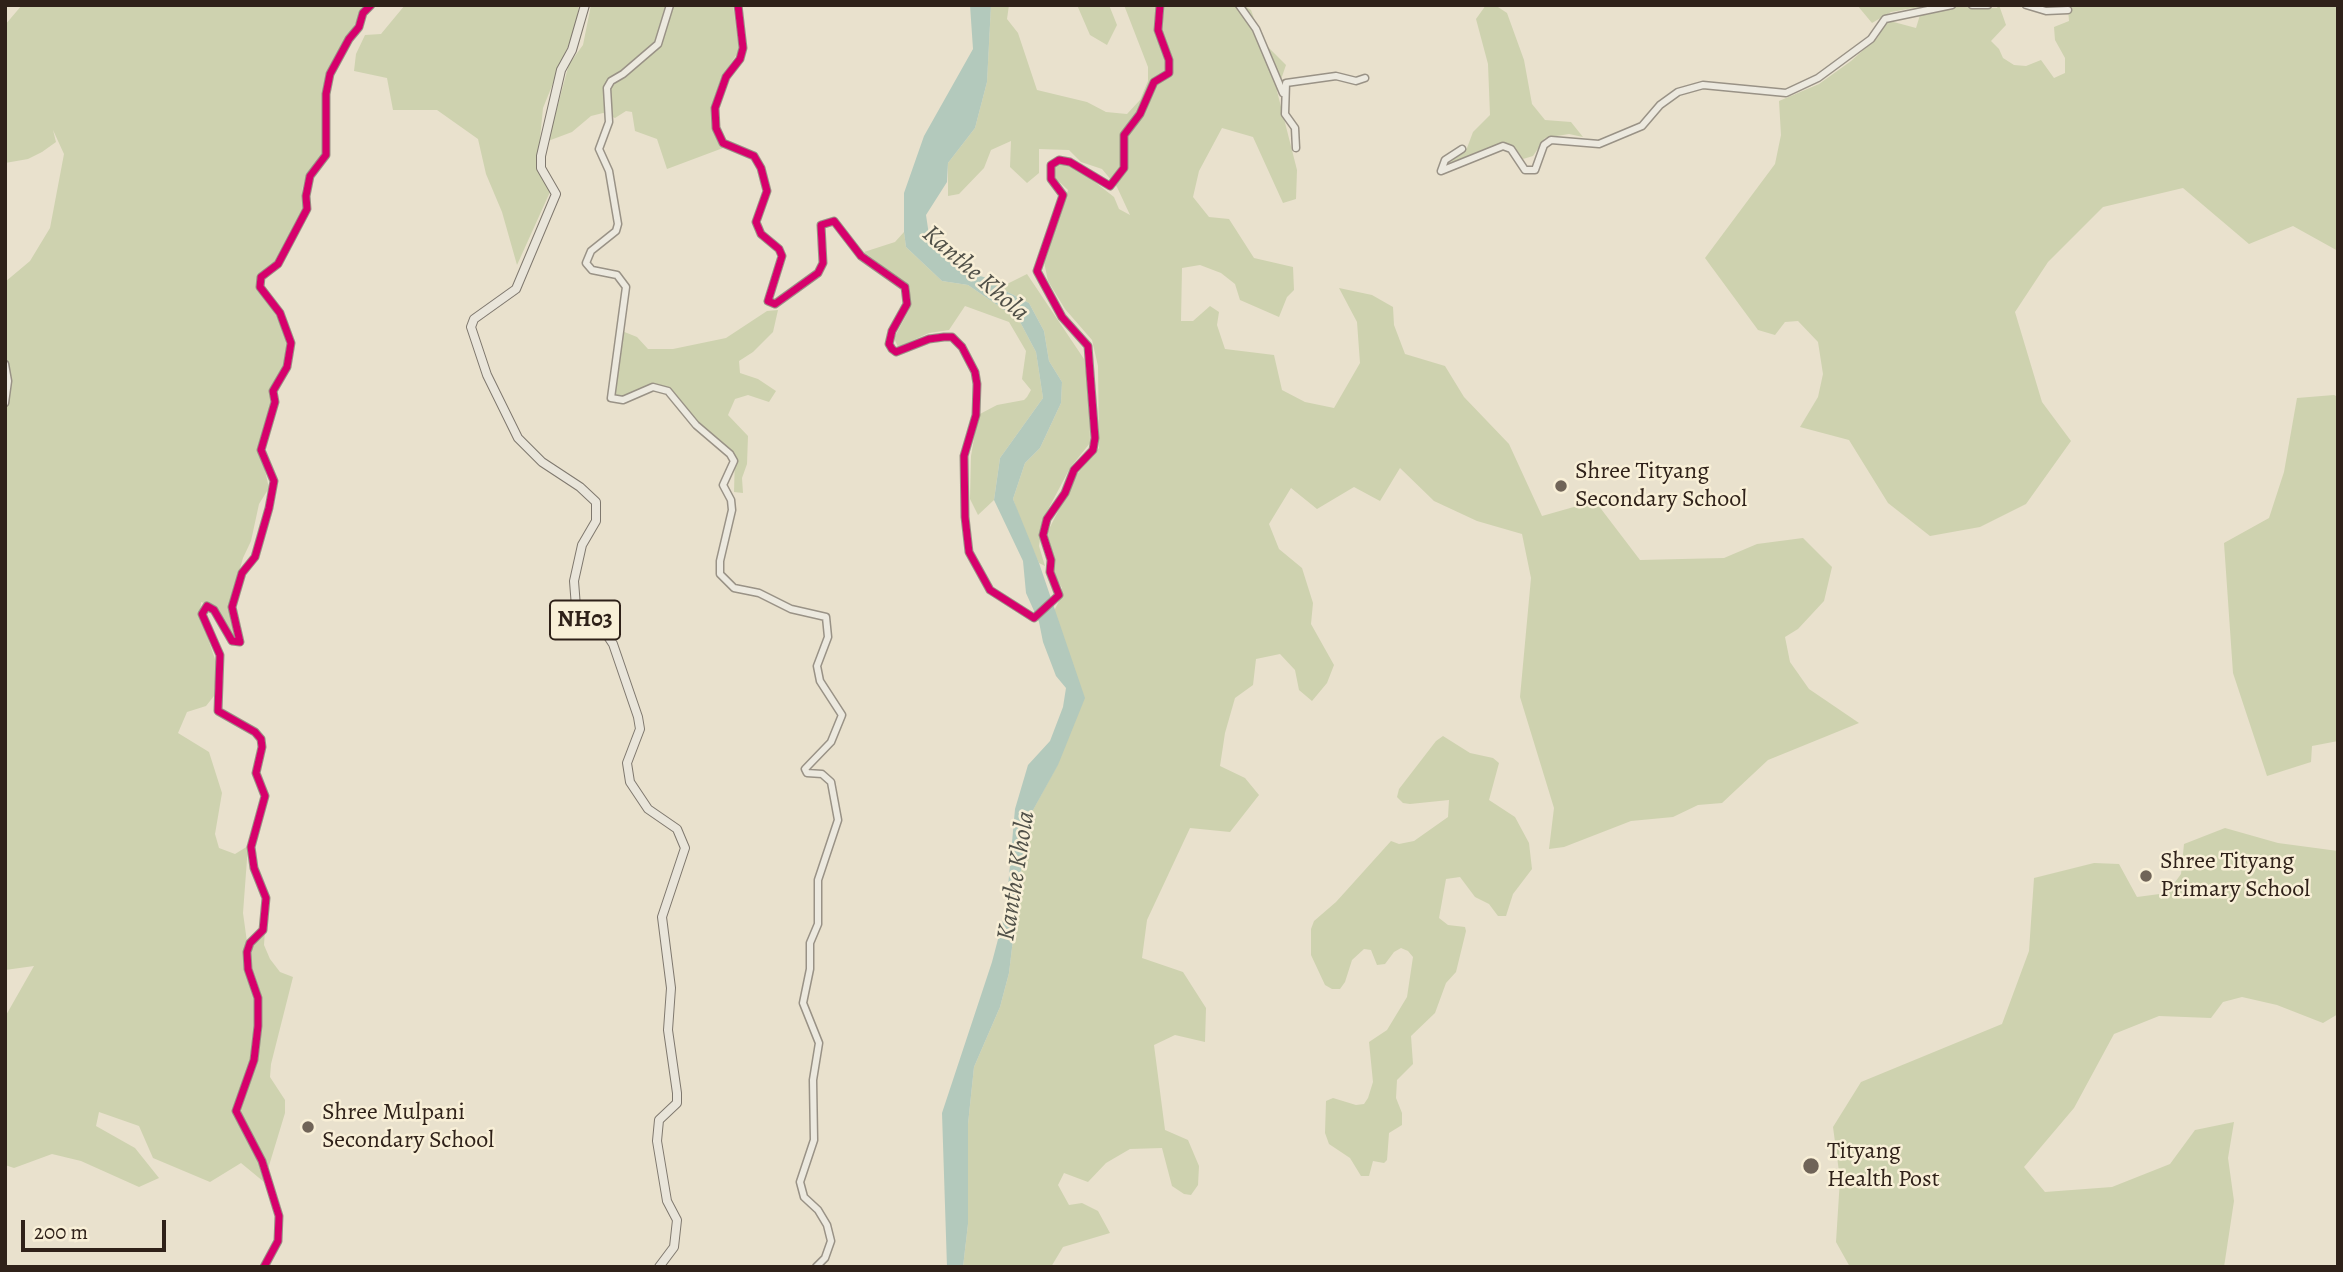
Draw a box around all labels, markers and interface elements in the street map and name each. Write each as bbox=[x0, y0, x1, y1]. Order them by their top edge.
water label: Kanthe Khola bbox=[915, 219, 1035, 329]
place label: Shree Tityang Secondary School bbox=[1575, 458, 1747, 514]
marker: Shree Tityang Secondary School bbox=[1553, 478, 1569, 494]
road number: NH03 bbox=[550, 600, 620, 640]
water label: Kanthe Khola bbox=[991, 809, 1043, 943]
place label: Shree Tityang Primary School bbox=[2160, 848, 2310, 904]
marker: Shree Tityang Primary School bbox=[2138, 868, 2154, 884]
place label: Shree Mulpani Secondary School bbox=[322, 1099, 494, 1155]
marker: Shree Mulpani Secondary School bbox=[300, 1119, 316, 1135]
place label: Tityang Health Post bbox=[1827, 1138, 1940, 1194]
marker: Tityang Health Post bbox=[1801, 1156, 1821, 1176]
scale bar bbox=[24, 1206, 170, 1250]
text: 200 m bbox=[34, 1218, 88, 1246]

